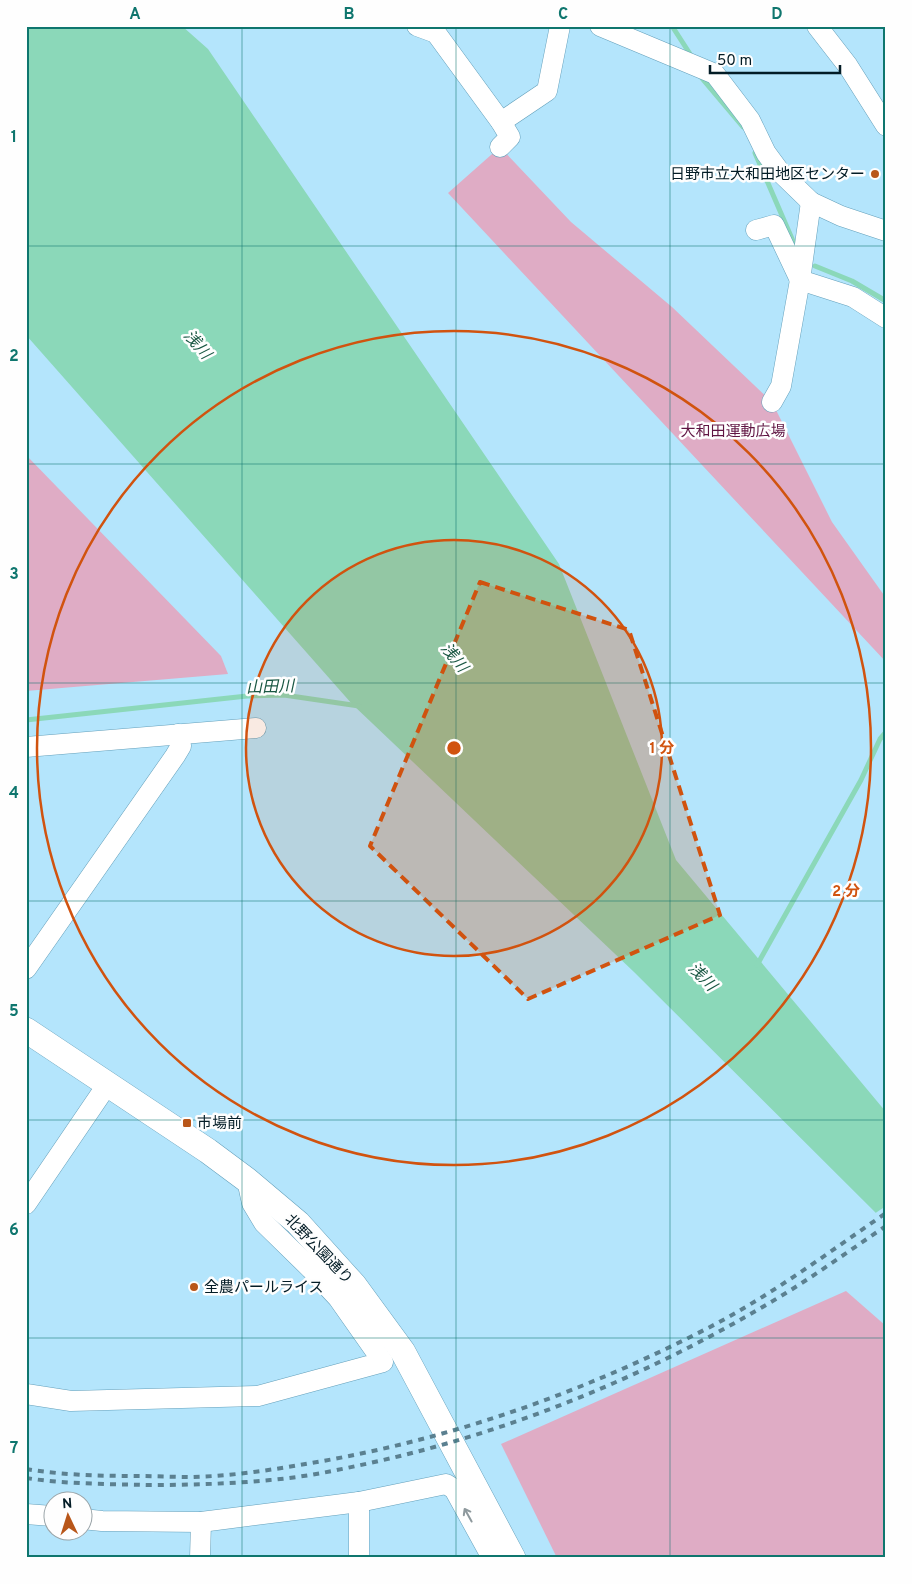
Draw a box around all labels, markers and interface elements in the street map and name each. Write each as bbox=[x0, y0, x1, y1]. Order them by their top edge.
text: A bbox=[129, 5, 141, 25]
text: B bbox=[343, 5, 355, 25]
text: C bbox=[558, 5, 568, 25]
text: D bbox=[771, 5, 783, 25]
scale bar bbox=[710, 42, 840, 74]
text: 50 m bbox=[717, 52, 752, 71]
text: 1 bbox=[11, 128, 17, 148]
place label: 日野市立大和田地区センター bbox=[670, 166, 865, 185]
marker: 日野市立大和田地区センター bbox=[869, 168, 881, 180]
water label: 浅川 bbox=[178, 327, 216, 365]
text: 2 bbox=[9, 347, 19, 367]
park label: 大和田運動広場 bbox=[680, 423, 786, 442]
text: 3 bbox=[9, 565, 19, 585]
water label: 浅川 bbox=[436, 640, 473, 679]
water label: 山田川 bbox=[246, 677, 296, 699]
centre of rings bbox=[445, 739, 463, 757]
text: 1 分 bbox=[650, 740, 674, 759]
text: 4 bbox=[9, 784, 19, 804]
text: 2 分 bbox=[832, 883, 860, 902]
water label: 浅川 bbox=[683, 959, 721, 997]
text: 5 bbox=[9, 1002, 19, 1022]
place label: 市場前 bbox=[197, 1115, 242, 1134]
marker: 市場前 bbox=[181, 1117, 193, 1129]
street label: 北野公園通り bbox=[280, 1210, 357, 1289]
text: 6 bbox=[9, 1221, 19, 1241]
place label: 全農パールライス bbox=[204, 1279, 324, 1298]
marker: 全農パールライス bbox=[188, 1281, 200, 1293]
text: 7 bbox=[10, 1439, 18, 1459]
north arrow bbox=[42, 1492, 92, 1542]
text: N bbox=[62, 1496, 73, 1513]
one-way arrow bbox=[463, 1508, 473, 1523]

